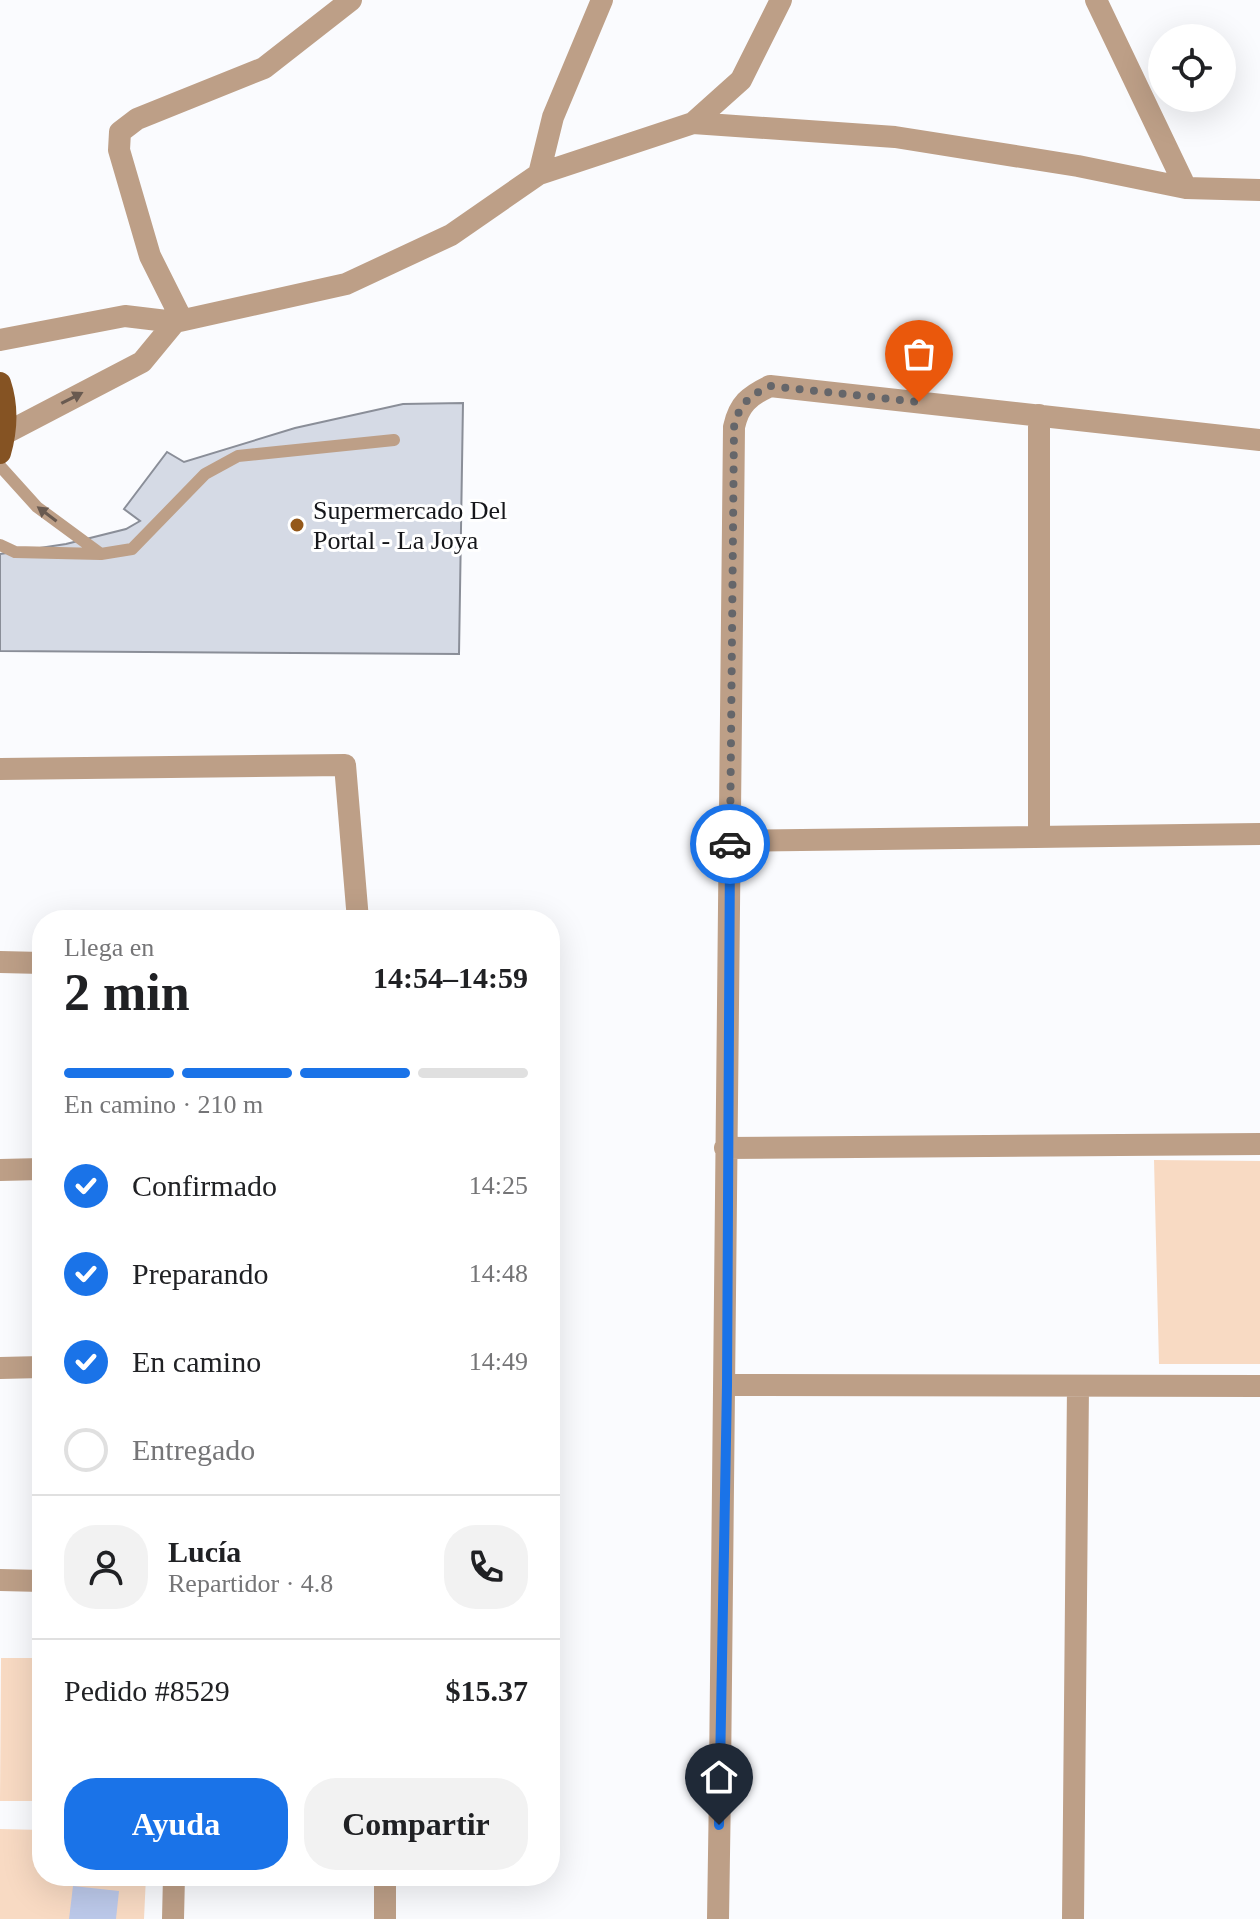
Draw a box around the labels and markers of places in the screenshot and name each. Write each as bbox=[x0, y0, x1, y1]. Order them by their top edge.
pin bbox=[885, 320, 953, 402]
place label: Supermercado Del Portal - La Joya bbox=[313, 496, 507, 555]
marker: Supermercado Del Portal - La Joya bbox=[288, 516, 306, 534]
pin bbox=[685, 1743, 753, 1825]

